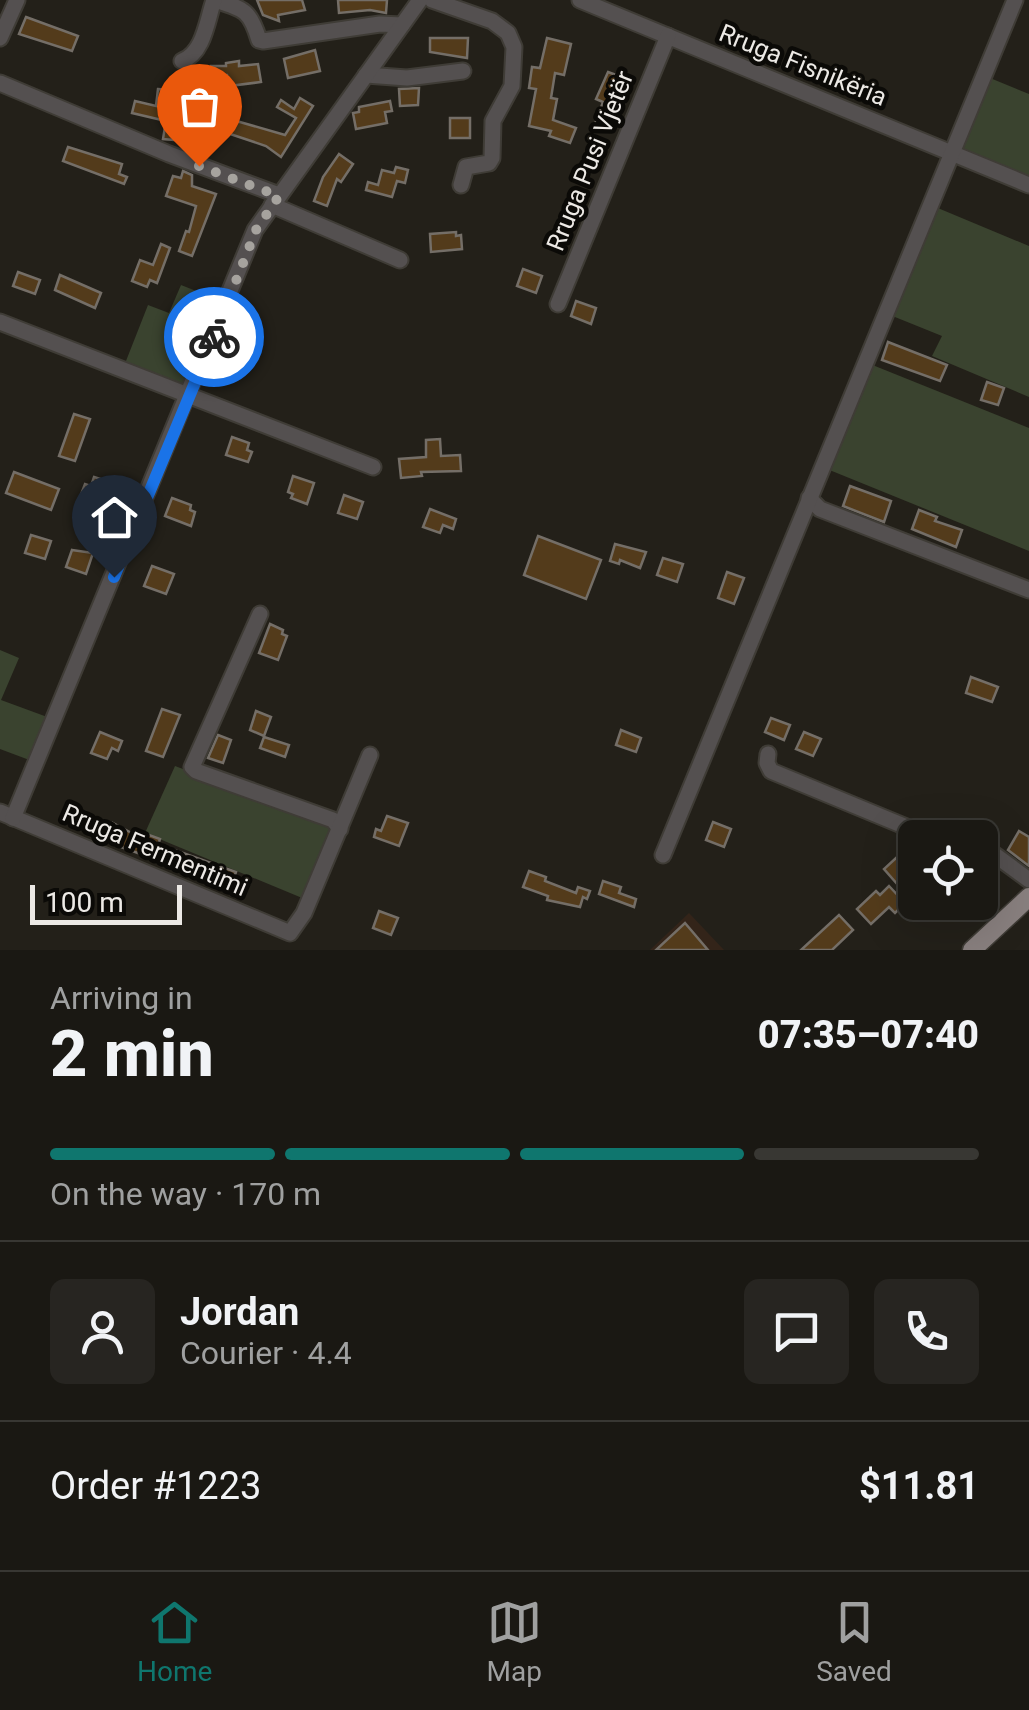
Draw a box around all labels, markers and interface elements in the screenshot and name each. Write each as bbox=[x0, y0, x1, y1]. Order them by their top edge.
street label: Rruga Fisnikëria bbox=[715, 18, 891, 112]
pin bbox=[157, 64, 242, 167]
street label: Rruga Pusi Vjetër bbox=[541, 66, 639, 255]
icon: bag bbox=[172, 79, 227, 134]
courier bbox=[164, 287, 264, 387]
icon: bike bbox=[187, 310, 242, 365]
pin bbox=[72, 475, 157, 578]
icon: home bbox=[87, 490, 142, 545]
street label: Rruga Fermentimi bbox=[58, 798, 252, 902]
map controls bbox=[898, 820, 998, 920]
button: locate bbox=[898, 820, 998, 920]
scale bar bbox=[30, 880, 182, 924]
text: 100 m bbox=[45, 886, 124, 919]
text: Arriving in bbox=[50, 979, 193, 1017]
text: 07:35–07:40 bbox=[758, 1013, 979, 1057]
text: 2 min bbox=[50, 1016, 214, 1092]
text: On the way · 170 m bbox=[50, 1175, 321, 1213]
button: person bbox=[50, 1279, 155, 1384]
button: chat bbox=[744, 1279, 849, 1384]
button: phone bbox=[874, 1279, 979, 1384]
text: Jordan bbox=[180, 1290, 299, 1334]
text: Courier · 4.4 bbox=[180, 1334, 352, 1372]
text: Order #1223 bbox=[50, 1464, 261, 1508]
text: $11.81 bbox=[859, 1464, 979, 1508]
tab: Home bbox=[137, 1595, 212, 1688]
tab: Map bbox=[487, 1595, 542, 1688]
tab: Saved bbox=[816, 1595, 892, 1688]

